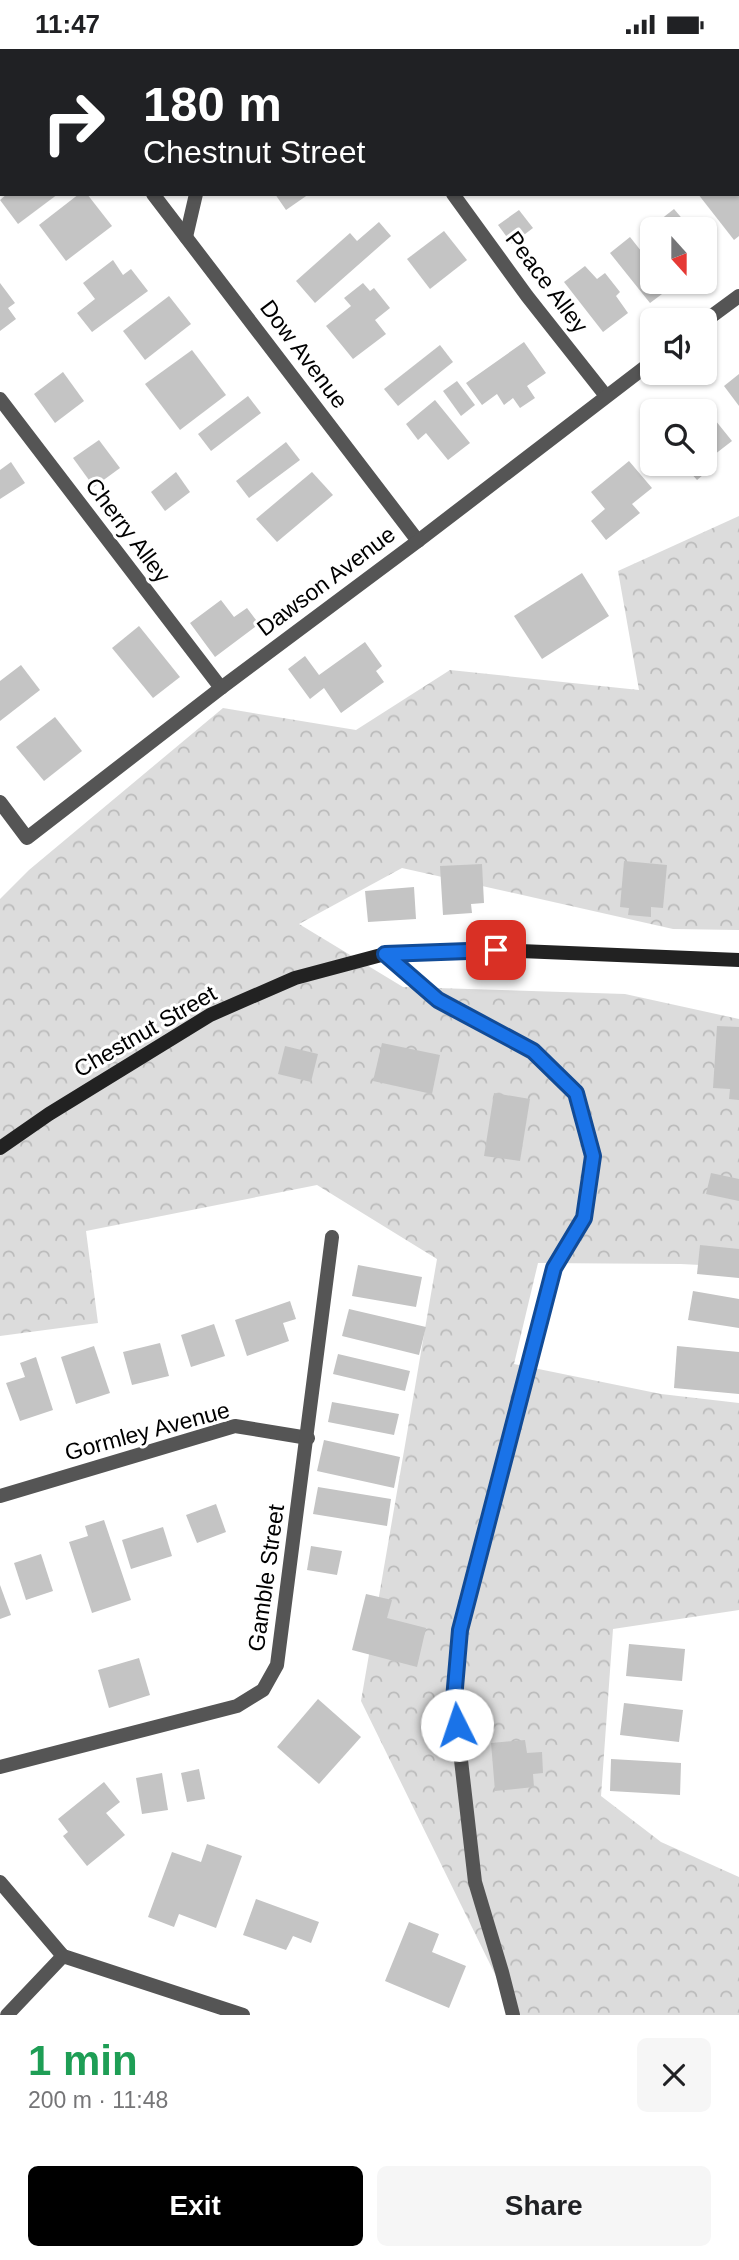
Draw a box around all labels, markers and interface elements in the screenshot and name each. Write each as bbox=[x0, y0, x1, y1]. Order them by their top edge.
text: 11:47 bbox=[35, 9, 100, 39]
icon: right bbox=[28, 77, 119, 168]
text: 180 m bbox=[143, 77, 282, 131]
text: Chestnut Street bbox=[143, 134, 365, 170]
north arrow bbox=[640, 217, 718, 294]
map controls bbox=[640, 217, 717, 476]
street label: Peace Alley bbox=[500, 226, 594, 338]
street label: Dow Avenue bbox=[255, 295, 353, 413]
button: sound bbox=[640, 308, 717, 385]
button: search bbox=[640, 399, 717, 476]
street label: Cherry Alley bbox=[80, 473, 176, 588]
street label: Dawson Avenue bbox=[252, 521, 400, 641]
pin bbox=[466, 920, 526, 980]
icon: arrive bbox=[477, 931, 515, 969]
street label: Chestnut Street bbox=[69, 979, 221, 1082]
street label: Gormley Avenue bbox=[62, 1396, 232, 1466]
street label: Gamble Street bbox=[243, 1502, 289, 1653]
position arrow bbox=[420, 1688, 494, 1762]
text: 1 min bbox=[28, 2037, 138, 2084]
button: close bbox=[637, 2038, 711, 2112]
text: 200 m · 11:48 bbox=[28, 2087, 168, 2113]
button: Exit bbox=[28, 2166, 363, 2246]
button: Share bbox=[377, 2166, 711, 2246]

